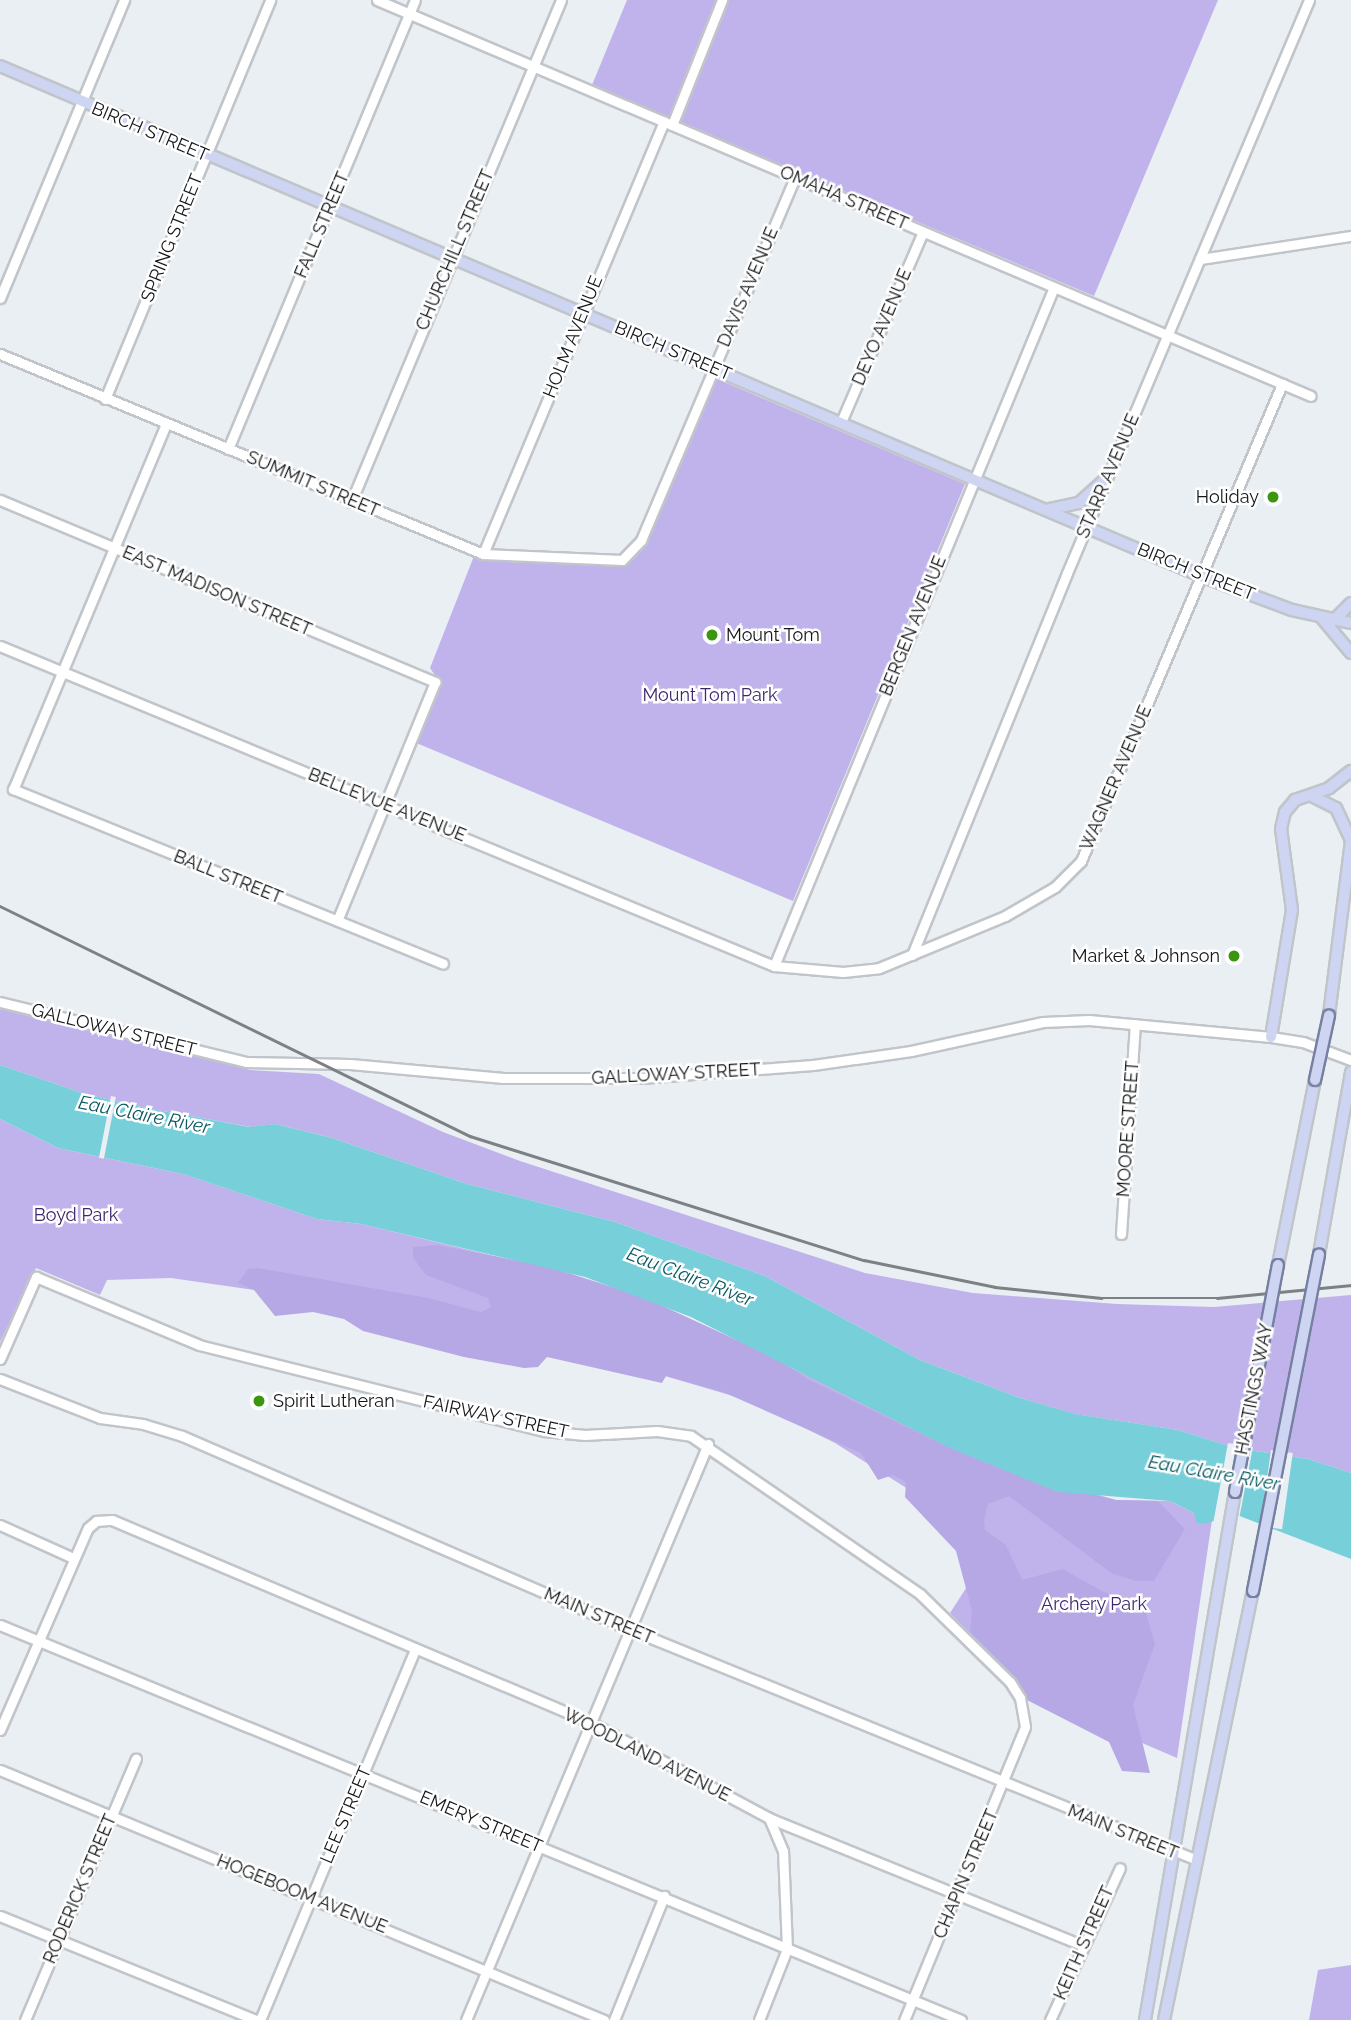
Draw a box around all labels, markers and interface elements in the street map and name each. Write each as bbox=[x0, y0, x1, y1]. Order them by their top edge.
street label: BIRCH STREET bbox=[88, 98, 212, 166]
street label: OMAHA STREET bbox=[776, 161, 912, 235]
street label: CHURCHILL STREET bbox=[411, 166, 499, 334]
street label: FALL STREET bbox=[290, 168, 354, 282]
street label: SPRING STREET bbox=[136, 171, 208, 305]
street label: DAVIS AVENUE bbox=[713, 224, 783, 350]
street label: DEYO AVENUE bbox=[848, 265, 916, 389]
street label: HOLM AVENUE bbox=[539, 272, 607, 402]
street label: BIRCH STREET bbox=[611, 317, 735, 385]
street label: STARR AVENUE bbox=[1072, 410, 1144, 542]
street label: SUMMIT STREET bbox=[243, 446, 383, 522]
place label: Holiday bbox=[1196, 486, 1259, 508]
marker: Holiday bbox=[1265, 489, 1281, 505]
street label: BIRCH STREET bbox=[1134, 539, 1258, 605]
street label: EAST MADISON STREET bbox=[119, 541, 315, 641]
street label: BERGEN AVENUE bbox=[875, 553, 951, 699]
place label: Mount Tom bbox=[726, 624, 820, 646]
marker: Mount Tom bbox=[704, 627, 720, 643]
park label: Mount Tom Park bbox=[642, 684, 778, 706]
street label: WAGNER AVENUE bbox=[1076, 702, 1156, 854]
street label: BELLEVUE AVENUE bbox=[305, 763, 469, 847]
street label: BALL STREET bbox=[170, 845, 286, 909]
place label: Market & Johnson bbox=[1071, 945, 1220, 967]
marker: Market & Johnson bbox=[1226, 948, 1242, 964]
street label: GALLOWAY STREET bbox=[29, 999, 199, 1061]
street label: GALLOWAY STREET bbox=[591, 1059, 761, 1089]
street label: MOORE STREET bbox=[1112, 1060, 1144, 1198]
water label: Eau Claire River bbox=[76, 1091, 212, 1139]
park label: Boyd Park bbox=[34, 1204, 118, 1226]
water label: Eau Claire River bbox=[624, 1242, 756, 1312]
street label: HASTINGS WAY bbox=[1231, 1321, 1277, 1457]
place label: Spirit Lutheran bbox=[273, 1390, 395, 1412]
street label: FAIRWAY STREET bbox=[421, 1391, 571, 1443]
marker: Spirit Lutheran bbox=[251, 1393, 267, 1409]
water label: Eau Claire River bbox=[1146, 1450, 1282, 1496]
street label: MAIN STREET bbox=[541, 1583, 657, 1649]
park label: Archery Park bbox=[1041, 1593, 1147, 1615]
street label: WOODLAND AVENUE bbox=[560, 1703, 734, 1807]
street label: LEE STREET bbox=[316, 1763, 376, 1867]
street label: EMERY STREET bbox=[416, 1786, 546, 1858]
street label: MAIN STREET bbox=[1065, 1800, 1181, 1864]
street label: CHAPIN STREET bbox=[929, 1806, 1003, 1942]
street label: RODERICK STREET bbox=[39, 1811, 121, 1967]
street label: HOGEBOOM AVENUE bbox=[213, 1850, 391, 1938]
street label: KEITH STREET bbox=[1049, 1883, 1119, 2003]

